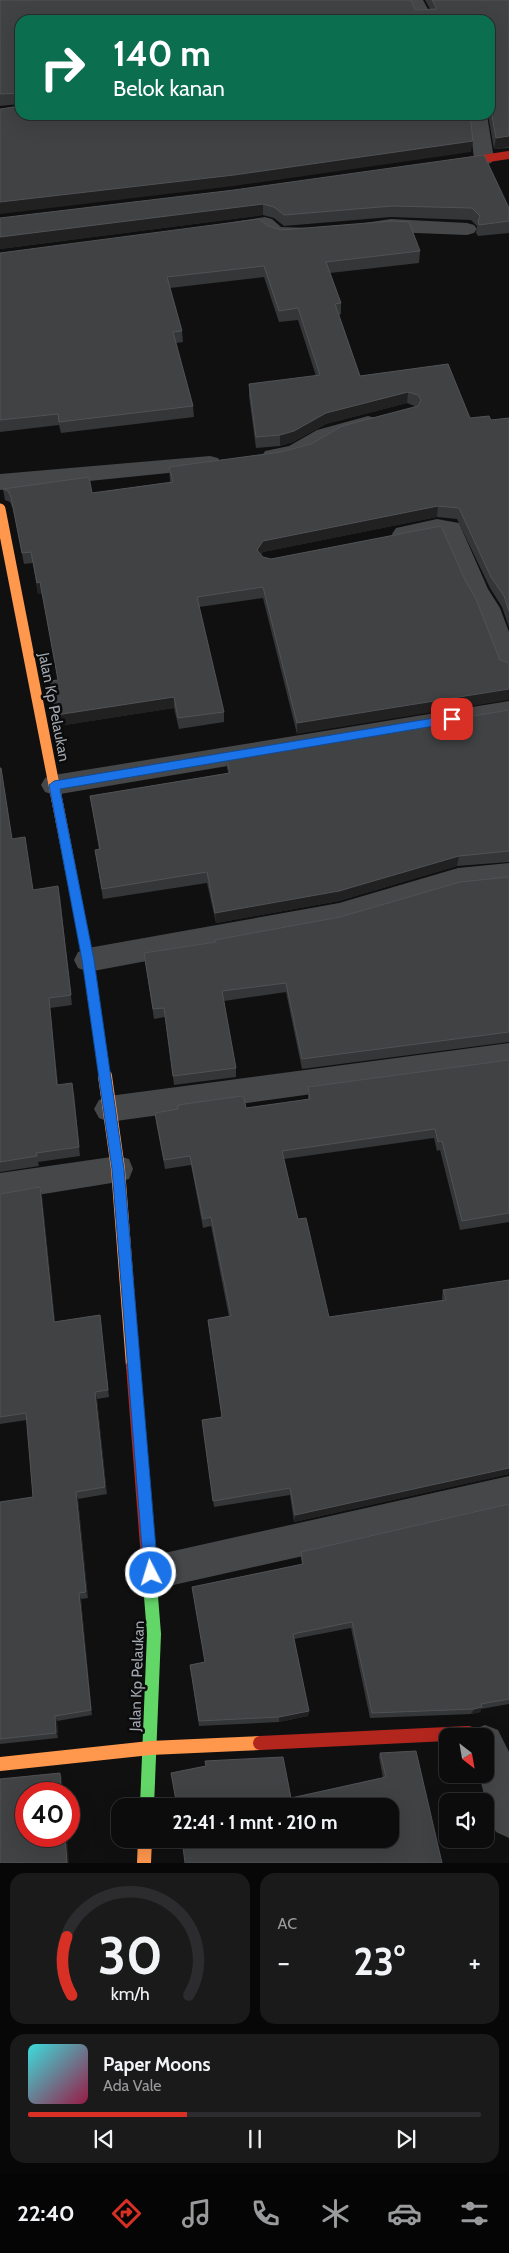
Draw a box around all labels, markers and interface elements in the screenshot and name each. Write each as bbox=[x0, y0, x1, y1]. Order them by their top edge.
text: 140 m bbox=[113, 32, 211, 75]
icon: right bbox=[30, 35, 95, 100]
text: Belok kanan bbox=[113, 75, 225, 102]
street label: Jalan Kp Pelaukan bbox=[34, 650, 73, 763]
pin bbox=[431, 698, 473, 740]
icon: arrive bbox=[438, 705, 466, 733]
position arrow bbox=[124, 1546, 176, 1598]
street label: Jalan Kp Pelaukan bbox=[126, 1620, 148, 1733]
north arrow bbox=[439, 1728, 494, 1782]
map controls bbox=[439, 1728, 494, 1848]
speed limit sign: 40 bbox=[15, 1782, 80, 1847]
button: sound bbox=[439, 1793, 494, 1848]
text: 22:41 · 1 mnt · 210 m bbox=[173, 1811, 337, 1834]
text: AC bbox=[278, 1914, 297, 1933]
text: 30 bbox=[97, 1924, 162, 1987]
text: 23° bbox=[353, 1938, 405, 1985]
text: − bbox=[278, 1945, 290, 1979]
text: + bbox=[469, 1945, 481, 1979]
text: km/h bbox=[110, 1983, 149, 2004]
text: Paper Moons bbox=[103, 2053, 211, 2076]
text: Ada Vale bbox=[103, 2076, 162, 2095]
icon: previous bbox=[90, 2125, 118, 2153]
icon: pause bbox=[241, 2125, 269, 2153]
icon: next bbox=[392, 2125, 420, 2153]
icon: directions bbox=[109, 2196, 144, 2231]
icon: music bbox=[179, 2196, 214, 2231]
icon: phone bbox=[248, 2196, 283, 2231]
icon: climate bbox=[318, 2196, 353, 2231]
icon: car bbox=[387, 2196, 422, 2231]
icon: filters bbox=[457, 2196, 492, 2231]
text: 22:40 bbox=[17, 2200, 75, 2227]

